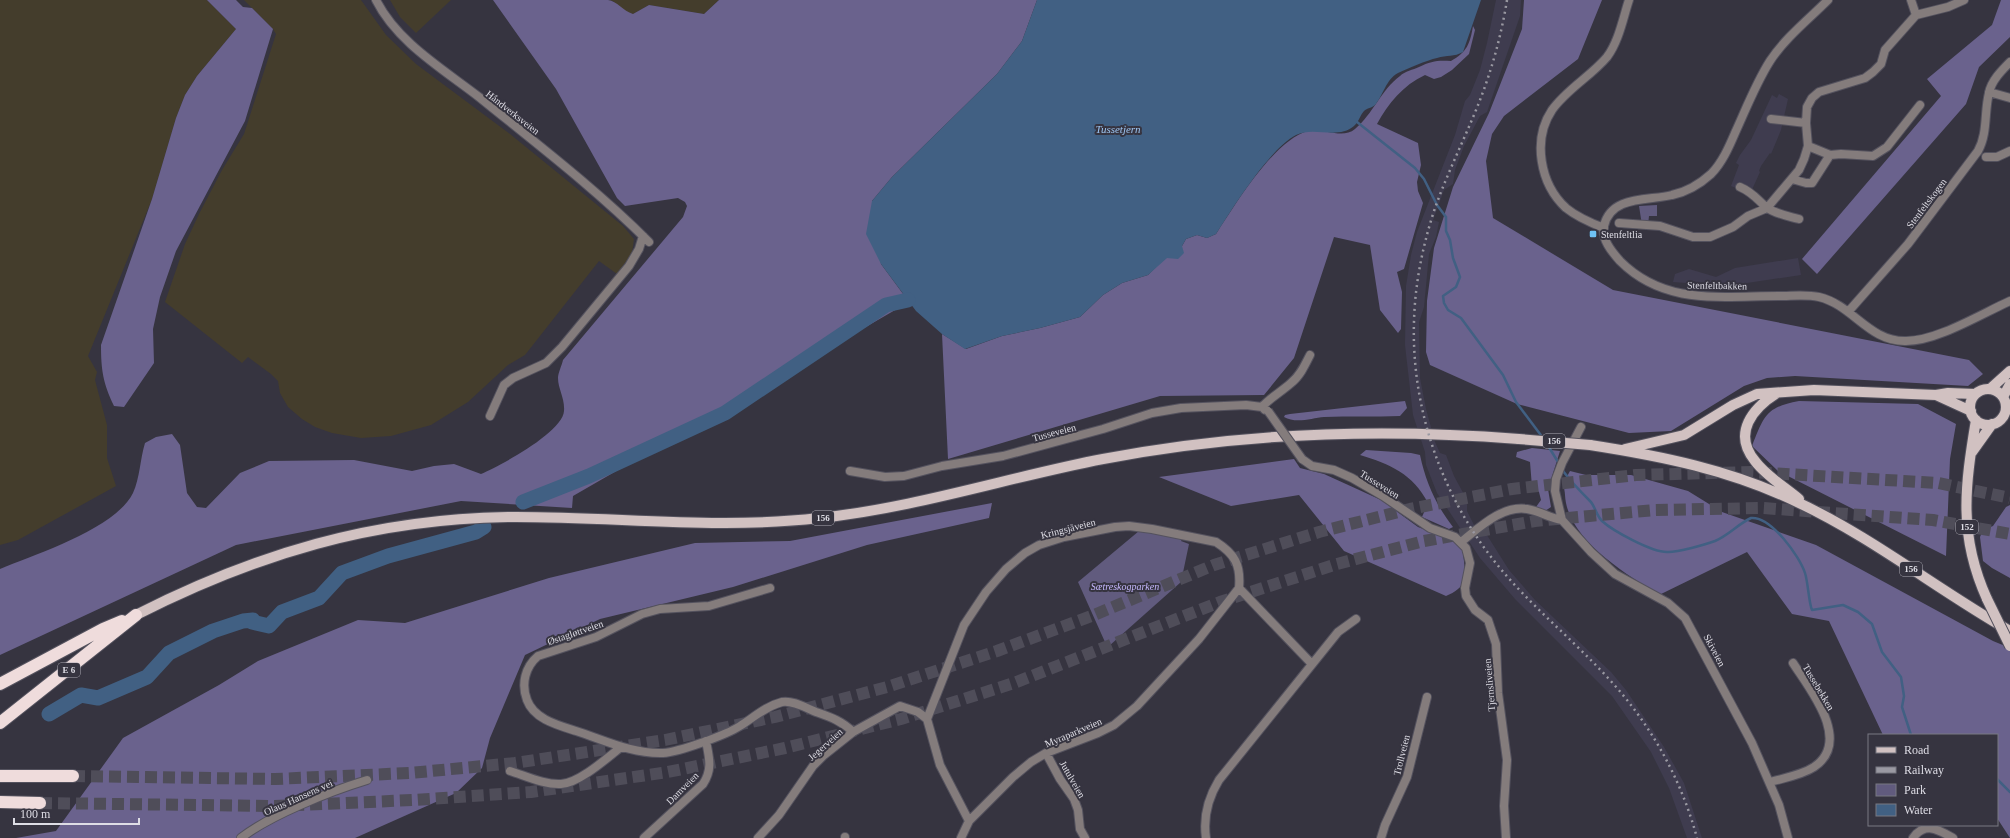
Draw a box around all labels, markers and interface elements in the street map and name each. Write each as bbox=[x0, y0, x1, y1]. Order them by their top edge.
street label: Håndverksveien bbox=[484, 88, 542, 137]
water label: Tussetjern bbox=[1095, 123, 1141, 135]
street label: Stenfeltskogen bbox=[1904, 176, 1949, 230]
marker: Stenfeltlia bbox=[1588, 229, 1598, 239]
place label: Stenfeltlia bbox=[1601, 229, 1643, 240]
street label: Stenfeltbakken bbox=[1687, 279, 1747, 292]
street label: Tusseveien bbox=[1031, 421, 1077, 444]
road number: 156 bbox=[1543, 434, 1565, 448]
street label: Tusseveien bbox=[1358, 468, 1402, 501]
road number: 156 bbox=[812, 511, 834, 525]
street label: Kringsjåveien bbox=[1040, 516, 1097, 541]
road number: 152 bbox=[1956, 520, 1978, 534]
road number: 156 bbox=[1900, 562, 1922, 576]
park label: Sætreskogparken bbox=[1091, 581, 1159, 592]
street label: Østagløttveien bbox=[546, 618, 605, 647]
street label: Skiveien bbox=[1701, 632, 1728, 668]
street label: Tjernsliveien bbox=[1482, 658, 1497, 712]
street label: Tussebekken bbox=[1801, 662, 1837, 712]
road number: E 6 bbox=[58, 663, 80, 677]
street label: Myraparkveien bbox=[1043, 715, 1103, 749]
street label: Jegerveien bbox=[806, 726, 845, 763]
street label: Trollveien bbox=[1391, 734, 1412, 776]
legend bbox=[1868, 734, 1998, 826]
text: Road bbox=[1904, 743, 1929, 757]
street label: Jutulveien bbox=[1058, 759, 1088, 800]
text: Railway bbox=[1904, 763, 1944, 777]
street label: Damveien bbox=[664, 770, 701, 807]
street label: Olaus Hansens vei bbox=[262, 777, 335, 818]
text: Park bbox=[1904, 783, 1926, 797]
scale bar bbox=[14, 800, 139, 826]
text: Water bbox=[1904, 803, 1932, 817]
text: 100 m bbox=[20, 807, 51, 821]

